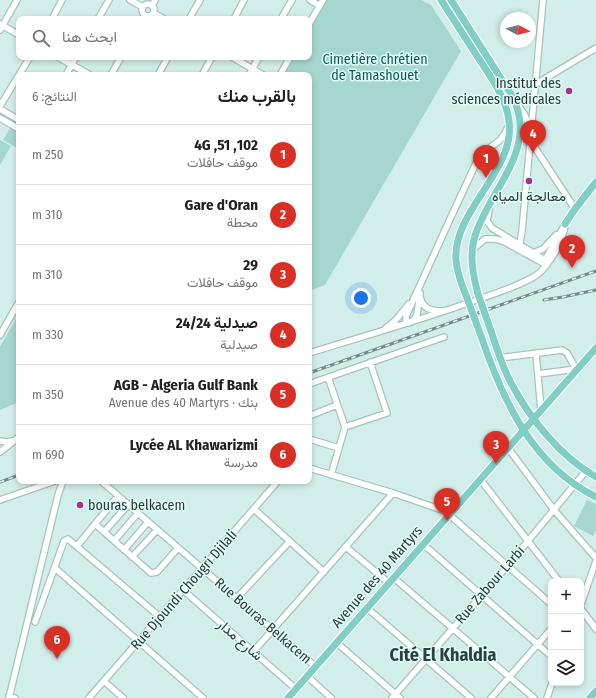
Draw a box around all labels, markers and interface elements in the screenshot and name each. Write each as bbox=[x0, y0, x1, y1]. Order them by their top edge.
north arrow bbox=[500, 12, 536, 48]
search box bbox=[16, 16, 312, 60]
icon: search bbox=[30, 27, 52, 49]
text: ابحث هنا bbox=[62, 28, 117, 46]
park label: Cimetière chrétien de Tamashouet bbox=[322, 51, 428, 84]
place label: Institut des sciences médicales bbox=[451, 75, 561, 108]
text: بالقرب منك bbox=[218, 86, 296, 107]
marker: Institut des sciences médicales bbox=[564, 86, 574, 96]
text: النتائج: 6 bbox=[32, 89, 77, 104]
pin: 4 bbox=[520, 120, 546, 153]
text: 102, 51, 4G bbox=[194, 136, 258, 154]
pin: 1 bbox=[473, 145, 499, 178]
text: 250 m bbox=[32, 147, 64, 162]
text: 1 bbox=[280, 147, 286, 162]
text: موقف حافلات bbox=[187, 155, 258, 170]
marker: معالجة المياه bbox=[524, 176, 534, 186]
place label: معالجة المياه bbox=[492, 188, 566, 205]
text: Gare d'Oran bbox=[185, 196, 258, 214]
text: 310 m bbox=[32, 207, 62, 222]
text: 2 bbox=[280, 207, 286, 222]
text: محطة bbox=[227, 215, 258, 230]
pin: 2 bbox=[559, 235, 585, 268]
text: 29 bbox=[243, 256, 258, 274]
text: 310 m bbox=[32, 267, 62, 282]
text: 3 bbox=[280, 267, 286, 282]
text: موقف حافلات bbox=[187, 275, 258, 290]
your location bbox=[351, 288, 371, 308]
text: صيدلية 24/24 bbox=[176, 314, 258, 332]
text: 330 m bbox=[32, 327, 64, 342]
text: 4 bbox=[280, 327, 286, 342]
text: صيدلية bbox=[220, 337, 258, 352]
text: AGB - Algeria Gulf Bank bbox=[114, 376, 258, 394]
text: 350 m bbox=[32, 387, 64, 402]
text: 5 bbox=[280, 387, 286, 402]
text: بنك · Avenue des 40 Martyrs bbox=[109, 395, 258, 410]
pin: 3 bbox=[483, 431, 509, 464]
text: Lycée AL Khawarizmi bbox=[130, 436, 258, 454]
text: 690 m bbox=[32, 447, 64, 462]
text: 6 bbox=[280, 447, 286, 462]
text: مدرسة bbox=[224, 455, 258, 470]
pin: 5 bbox=[434, 488, 460, 521]
place label: bouras belkacem bbox=[88, 497, 185, 514]
marker: bouras belkacem bbox=[75, 500, 85, 510]
street label: Avenue des 40 Martyrs bbox=[328, 523, 426, 631]
street label: Rue Djoundi Chougri Djilali bbox=[127, 527, 241, 653]
street label: Rue Zabour Larbi bbox=[452, 543, 528, 627]
street label: Rue Bouras Belkacem bbox=[211, 574, 315, 668]
map controls bbox=[548, 578, 584, 686]
button: + bbox=[548, 578, 584, 614]
button: − bbox=[548, 614, 584, 650]
street label: شارع مدار bbox=[212, 615, 266, 666]
pin: 6 bbox=[44, 626, 70, 659]
district label: Cité El Khaldia bbox=[390, 644, 497, 666]
button: layers bbox=[548, 650, 584, 686]

